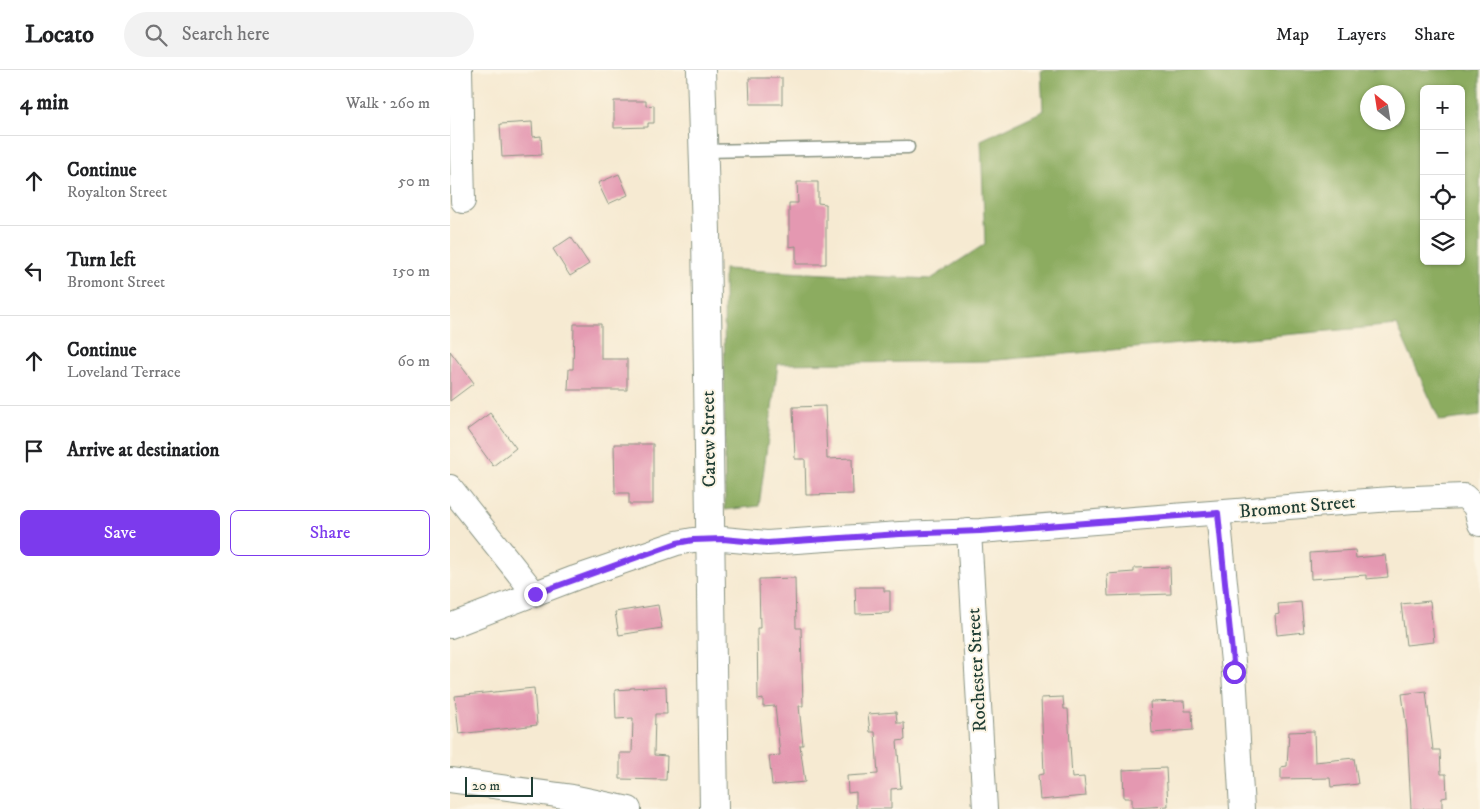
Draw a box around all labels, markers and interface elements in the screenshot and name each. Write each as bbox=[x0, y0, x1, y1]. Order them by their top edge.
search box bbox=[124, 12, 474, 57]
text: Locato bbox=[25, 20, 94, 50]
icon: search bbox=[142, 21, 170, 49]
text: Search here bbox=[182, 23, 270, 46]
text: Map bbox=[1276, 24, 1309, 46]
text: Layers bbox=[1337, 24, 1386, 46]
text: Share bbox=[1414, 24, 1455, 46]
north arrow bbox=[1360, 85, 1405, 130]
map controls bbox=[1420, 85, 1465, 265]
button: + bbox=[1420, 85, 1465, 130]
text: 4 min bbox=[20, 90, 69, 116]
text: Walk · 260 m bbox=[346, 93, 430, 113]
button: − bbox=[1420, 130, 1465, 175]
text: Continue bbox=[67, 159, 137, 182]
icon: ahead bbox=[20, 167, 48, 195]
text: 50 m bbox=[398, 171, 430, 191]
button: locate bbox=[1420, 175, 1465, 220]
text: Royalton Street bbox=[67, 182, 167, 202]
button: layers bbox=[1420, 220, 1465, 265]
text: Turn left bbox=[67, 249, 136, 272]
icon: left bbox=[20, 257, 48, 285]
text: 150 m bbox=[392, 261, 430, 281]
text: Bromont Street bbox=[67, 272, 165, 292]
text: Continue bbox=[67, 339, 137, 362]
icon: ahead bbox=[20, 347, 48, 375]
text: 60 m bbox=[398, 351, 430, 371]
text: Loveland Terrace bbox=[67, 362, 181, 382]
street label: Carew Street bbox=[697, 390, 721, 488]
icon: arrive bbox=[20, 437, 48, 465]
text: Arrive at destination bbox=[67, 439, 219, 462]
street label: Bromont Street bbox=[1238, 490, 1356, 524]
button: Save bbox=[20, 510, 220, 556]
button: Share bbox=[230, 510, 430, 556]
route end bbox=[524, 583, 547, 606]
street label: Rochester Street bbox=[962, 607, 992, 733]
route start bbox=[1223, 661, 1246, 684]
scale bar bbox=[465, 774, 532, 797]
text: 20 m bbox=[472, 777, 500, 795]

